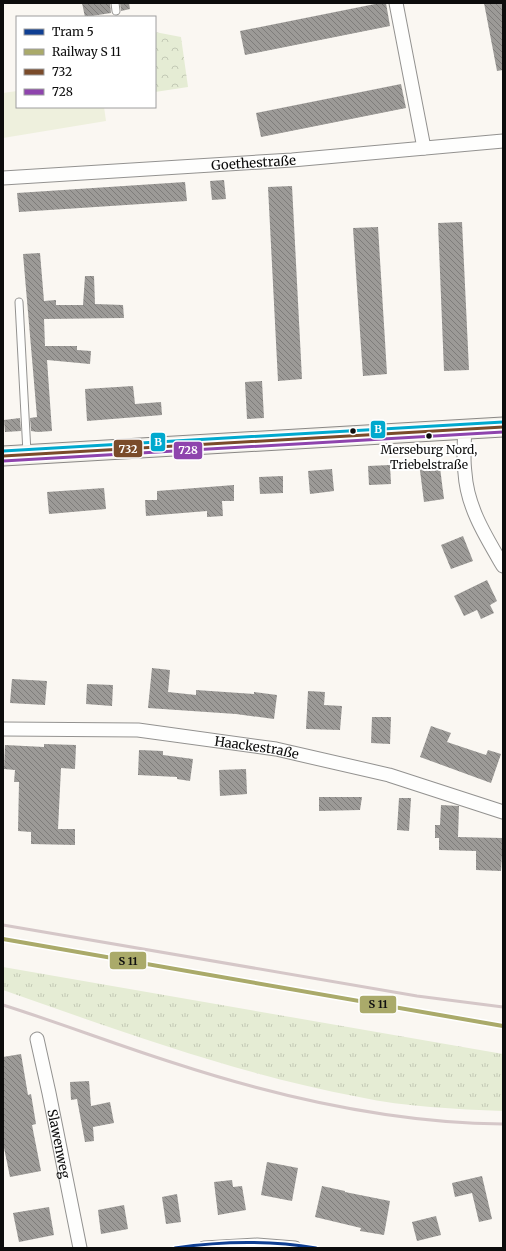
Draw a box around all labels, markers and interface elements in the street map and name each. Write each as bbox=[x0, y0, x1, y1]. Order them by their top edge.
legend bbox=[16, 16, 156, 108]
text: Tram 5 bbox=[52, 24, 94, 39]
text: Railway S 11 bbox=[52, 44, 121, 59]
text: 732 bbox=[52, 64, 72, 79]
text: 728 bbox=[52, 84, 73, 99]
street label: Goethestraße bbox=[211, 152, 297, 174]
line badge: B bbox=[370, 420, 386, 439]
text: B bbox=[374, 422, 382, 436]
unlabelled marker bbox=[348, 426, 358, 436]
marker: Merseburg Nord, Triebelstraße bbox=[424, 431, 434, 441]
line badge: B bbox=[150, 432, 166, 452]
text: B bbox=[154, 435, 162, 449]
line badge: 732 bbox=[113, 439, 143, 458]
line badge: 728 bbox=[173, 441, 203, 460]
text: 732 bbox=[119, 442, 138, 456]
place label: Merseburg Nord, Triebelstraße bbox=[381, 442, 477, 472]
text: 728 bbox=[178, 443, 198, 457]
street label: Haackestraße bbox=[213, 733, 301, 763]
line badge: S 11 bbox=[109, 951, 147, 970]
text: S 11 bbox=[118, 954, 138, 968]
line badge: S 11 bbox=[359, 995, 397, 1014]
text: S 11 bbox=[368, 997, 388, 1011]
street label: Slawenweg bbox=[43, 1108, 74, 1180]

